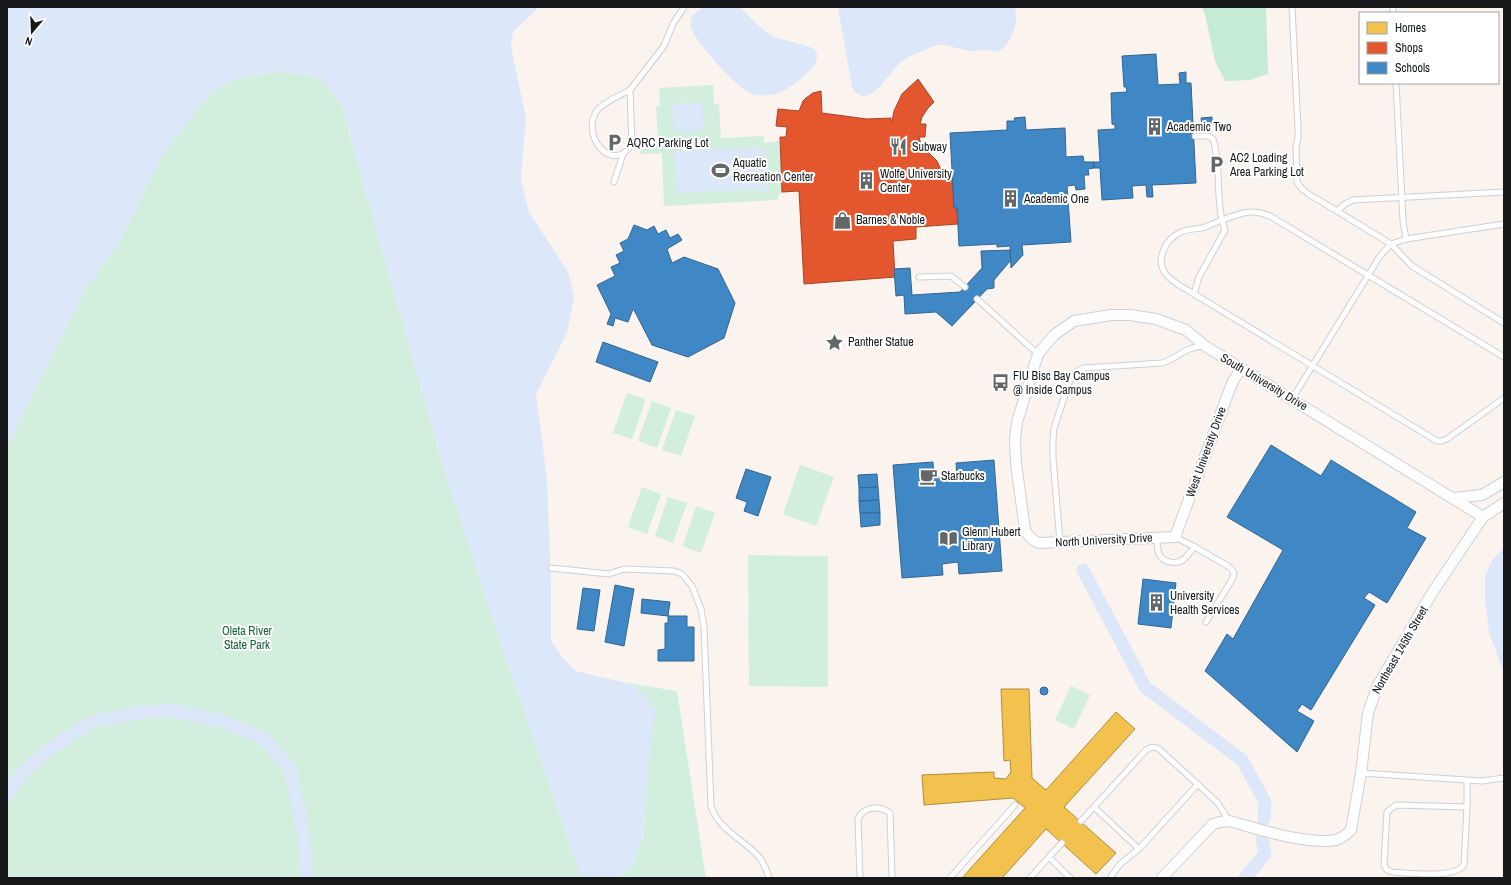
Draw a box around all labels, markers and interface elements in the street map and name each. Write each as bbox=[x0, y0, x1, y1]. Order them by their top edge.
north arrow bbox=[12, 12, 52, 52]
legend bbox=[1359, 12, 1499, 84]
text: Homes bbox=[1395, 20, 1426, 36]
text: N bbox=[23, 34, 34, 49]
text: Shops bbox=[1395, 40, 1423, 56]
text: Schools bbox=[1395, 60, 1430, 76]
building icon: Academic Two bbox=[1144, 117, 1164, 137]
place label: Academic Two bbox=[1166, 119, 1231, 135]
parking icon: AQRC Parking Lot bbox=[604, 133, 624, 153]
place label: AQRC Parking Lot bbox=[626, 135, 709, 151]
restaurant icon: Subway bbox=[889, 137, 909, 157]
place label: Subway bbox=[912, 139, 947, 155]
place label: AC2 Loading Area Parking Lot bbox=[1229, 150, 1304, 180]
place label: Aquatic Recreation Center bbox=[732, 155, 814, 185]
parking icon: AC2 Loading Area Parking Lot bbox=[1207, 155, 1227, 175]
sports icon: Aquatic Recreation Center bbox=[710, 160, 730, 180]
place label: Wolfe University Center bbox=[880, 166, 952, 196]
building icon: Wolfe University Center bbox=[857, 171, 877, 191]
building icon: Academic One bbox=[1001, 189, 1021, 209]
place label: Academic One bbox=[1023, 191, 1089, 207]
shop icon: Barnes & Noble bbox=[833, 210, 853, 230]
place label: Barnes & Noble bbox=[856, 212, 925, 228]
place icon: Panther Statue bbox=[825, 332, 845, 352]
place label: Panther Statue bbox=[848, 334, 914, 350]
street label: South University Drive bbox=[1217, 350, 1311, 414]
place label: FIU Bisc Bay Campus @ Inside Campus bbox=[1013, 368, 1110, 398]
bus stop icon: FIU Bisc Bay Campus @ Inside Campus bbox=[990, 373, 1010, 393]
street label: West University Drive bbox=[1182, 404, 1230, 500]
cafe icon: Starbucks bbox=[918, 466, 938, 486]
place label: Starbucks bbox=[941, 468, 985, 484]
place label: Glenn Hubert Library bbox=[962, 524, 1021, 554]
library icon: Glenn Hubert Library bbox=[939, 529, 959, 549]
street label: North University Drive bbox=[1055, 529, 1153, 551]
place label: University Health Services bbox=[1170, 588, 1240, 618]
building icon: University Health Services bbox=[1147, 593, 1167, 613]
street label: Northeast 145th Street bbox=[1368, 603, 1432, 697]
park label: Oleta River State Park bbox=[222, 623, 273, 653]

